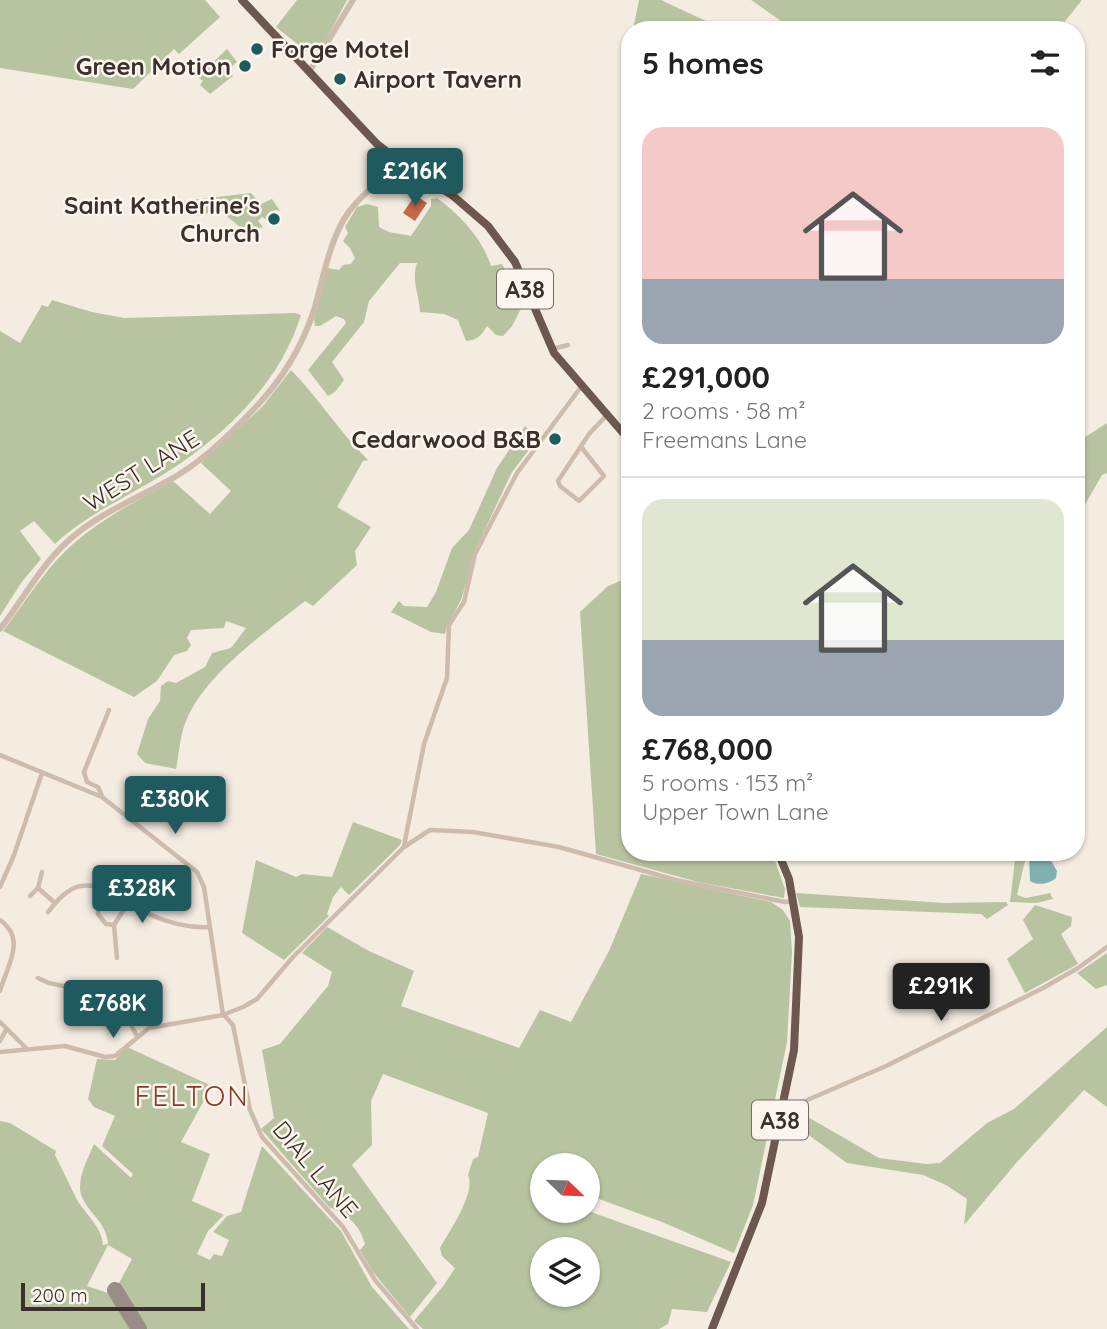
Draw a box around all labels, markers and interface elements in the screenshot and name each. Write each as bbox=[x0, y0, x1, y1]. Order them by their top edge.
place label: Forge Motel bbox=[271, 34, 410, 64]
marker: Forge Motel bbox=[249, 41, 265, 57]
text: 5 homes bbox=[642, 44, 764, 82]
icon: filters bbox=[1026, 44, 1064, 82]
place label: Green Motion bbox=[76, 51, 231, 81]
marker: Green Motion bbox=[237, 58, 253, 74]
place label: Airport Tavern bbox=[354, 64, 522, 94]
marker: Airport Tavern bbox=[332, 71, 348, 87]
pin: £216K bbox=[366, 148, 464, 208]
text: £216K bbox=[383, 156, 447, 185]
icon: home bbox=[790, 173, 916, 299]
place label: Saint Katherine's Church bbox=[64, 190, 260, 248]
marker: Saint Katherine's Church bbox=[266, 211, 282, 227]
road number: A38 bbox=[497, 270, 553, 308]
text: £291,000 bbox=[642, 358, 770, 396]
text: 2 rooms · 58 m² bbox=[642, 396, 805, 425]
street label: WEST LANE bbox=[78, 423, 204, 517]
place label: Cedarwood B&B bbox=[351, 424, 541, 454]
text: Freemans Lane bbox=[642, 425, 807, 454]
marker: Cedarwood B&B bbox=[547, 431, 563, 447]
icon: home bbox=[790, 545, 916, 671]
text: £768,000 bbox=[642, 730, 773, 768]
text: 5 rooms · 153 m² bbox=[642, 768, 813, 797]
pin: £380K bbox=[126, 776, 224, 836]
text: £380K bbox=[141, 784, 209, 813]
text: Upper Town Lane bbox=[642, 797, 829, 826]
pin: £328K bbox=[93, 866, 191, 925]
text: £328K bbox=[108, 873, 176, 902]
pin: £291K bbox=[892, 964, 990, 1023]
text: £291K bbox=[909, 971, 973, 1000]
pin: £768K bbox=[64, 981, 162, 1040]
text: £768K bbox=[80, 988, 146, 1017]
district label: FELTON bbox=[134, 1078, 250, 1113]
road number: A38 bbox=[752, 1100, 808, 1140]
street label: DIAL LANE bbox=[267, 1114, 365, 1224]
north arrow bbox=[530, 1153, 600, 1223]
map controls bbox=[530, 1153, 600, 1307]
button: layers bbox=[530, 1237, 600, 1307]
scale bar bbox=[21, 1280, 205, 1312]
text: 200 m bbox=[32, 1283, 88, 1307]

